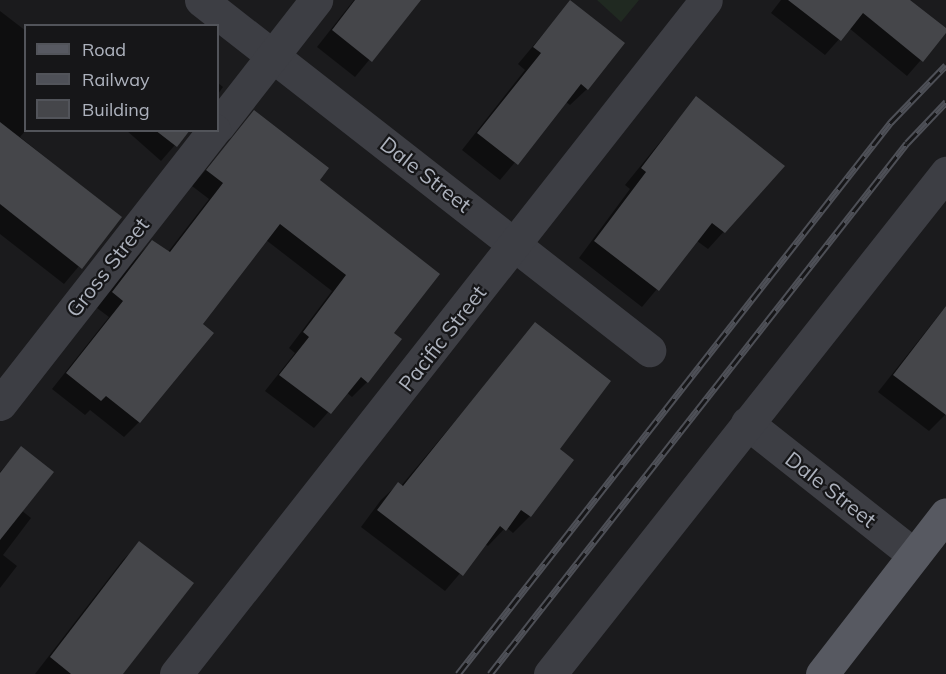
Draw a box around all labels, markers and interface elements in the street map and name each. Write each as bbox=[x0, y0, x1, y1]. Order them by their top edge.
legend bbox=[24, 24, 219, 132]
text: Road bbox=[82, 38, 126, 61]
text: Railway bbox=[82, 68, 150, 91]
text: Building bbox=[82, 98, 150, 121]
street label: Dale Street bbox=[376, 131, 476, 217]
street label: Gross Street bbox=[60, 212, 154, 322]
street label: Pacific Street bbox=[393, 280, 491, 396]
street label: Dale Street bbox=[781, 446, 881, 532]

